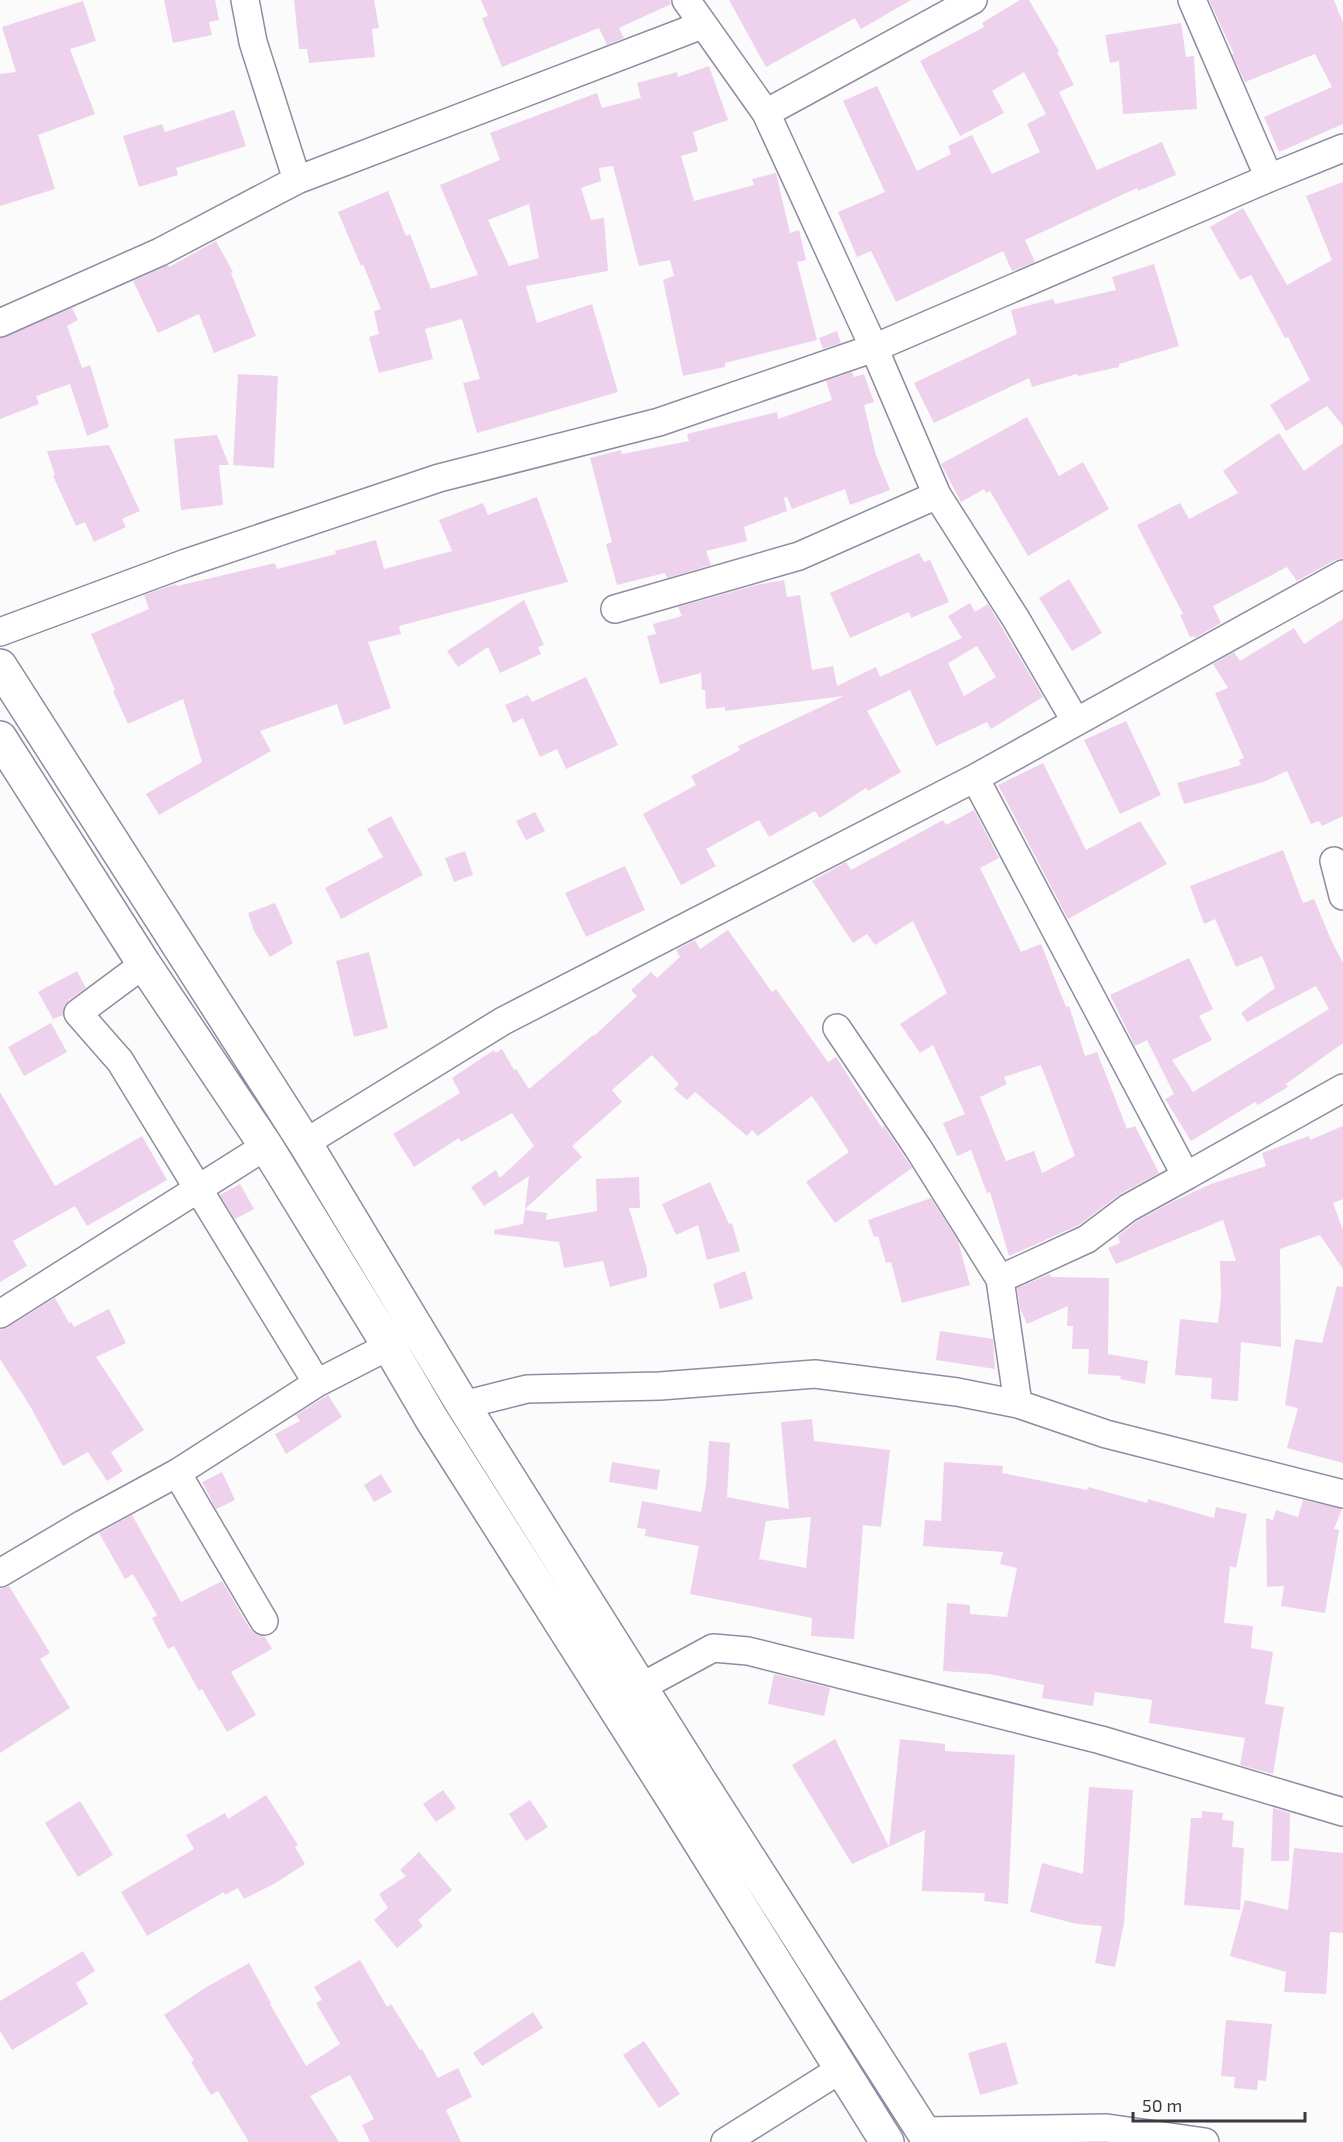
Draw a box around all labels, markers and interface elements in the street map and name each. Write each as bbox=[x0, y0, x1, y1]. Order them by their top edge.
scale bar bbox=[1133, 2085, 1306, 2123]
text: 50 m bbox=[1142, 2094, 1182, 2116]

